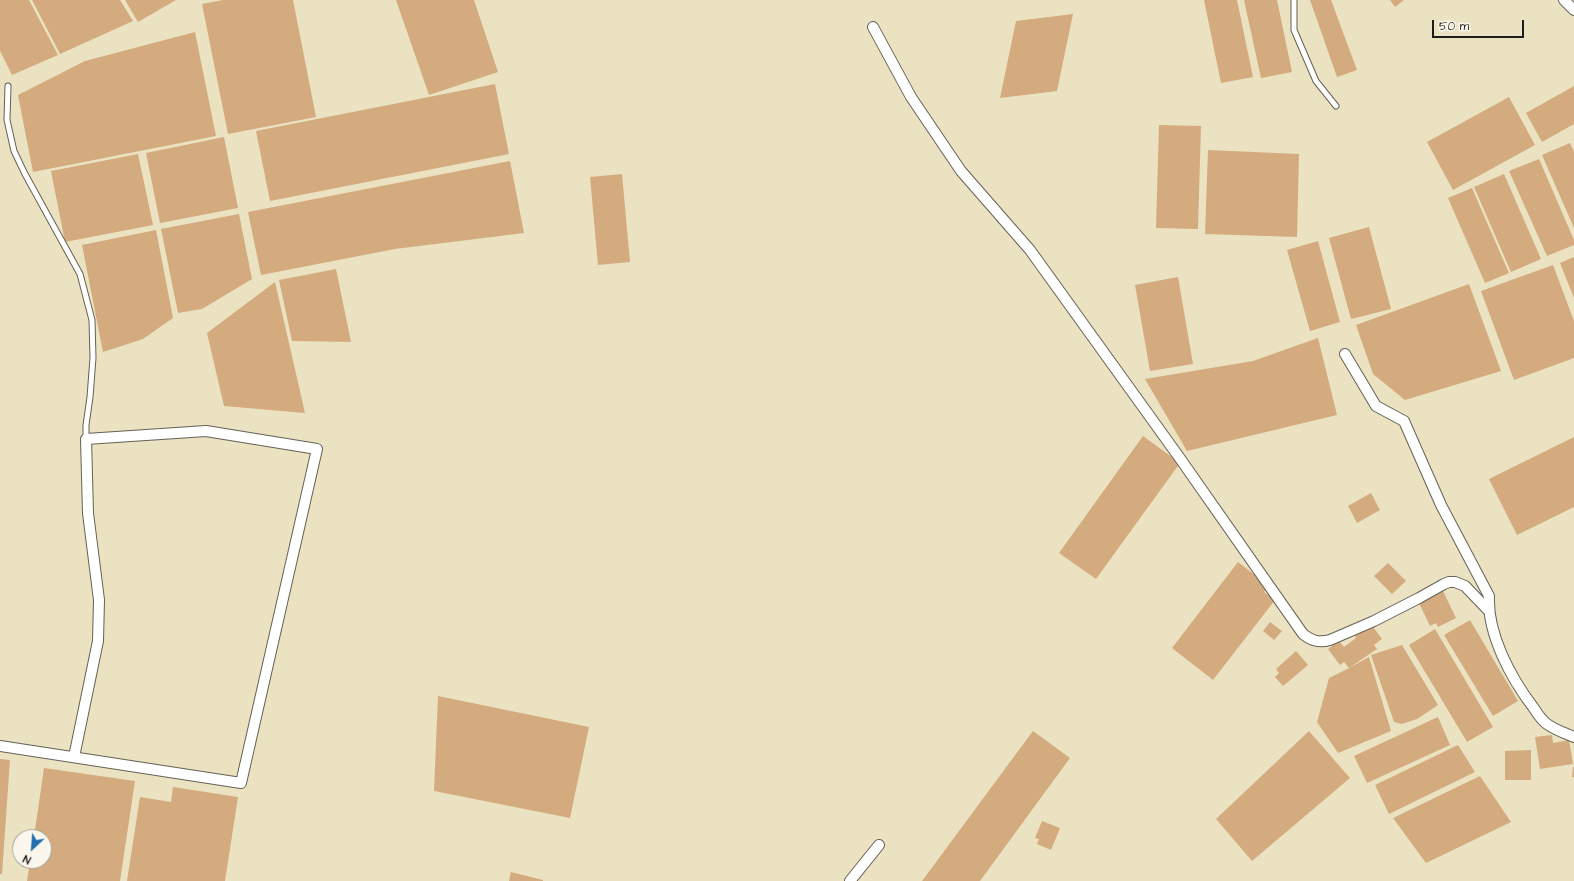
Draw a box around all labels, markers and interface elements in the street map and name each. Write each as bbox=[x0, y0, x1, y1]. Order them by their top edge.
scale bar bbox=[1434, 12, 1526, 38]
text: 50 m bbox=[1439, 18, 1469, 35]
north arrow bbox=[12, 829, 52, 869]
text: N bbox=[21, 851, 33, 868]

